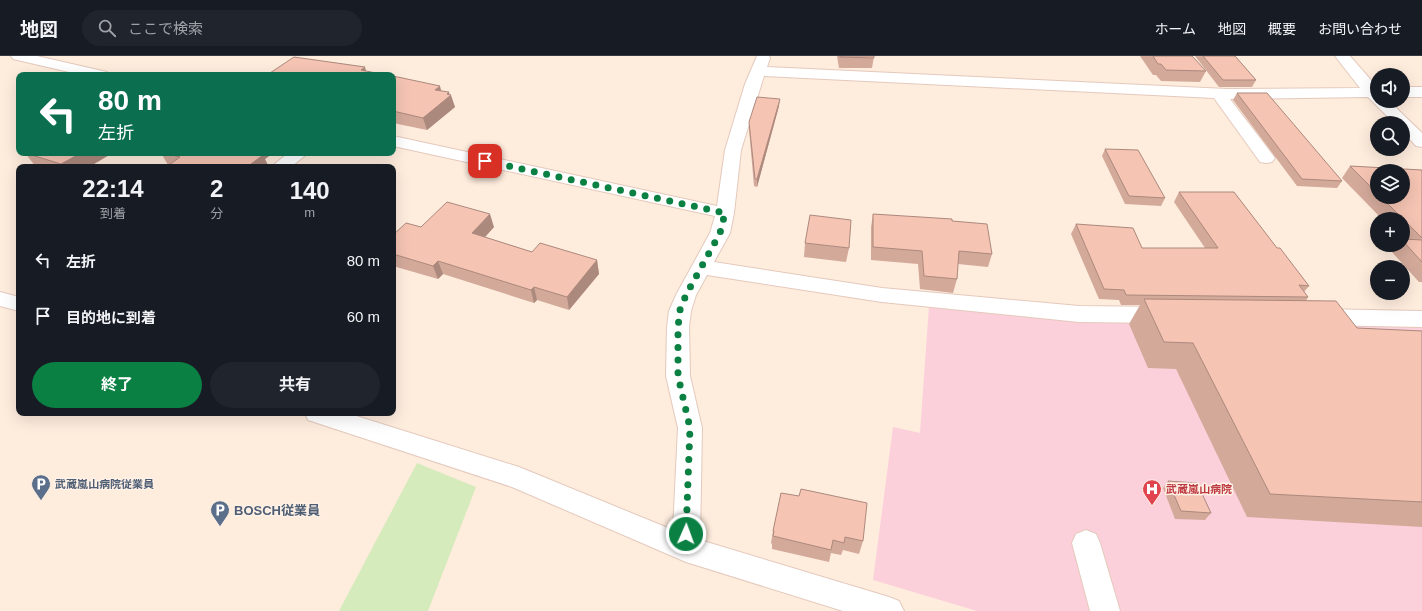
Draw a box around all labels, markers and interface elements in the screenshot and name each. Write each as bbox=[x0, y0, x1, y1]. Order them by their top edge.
search box bbox=[82, 10, 362, 46]
icon: search bbox=[96, 17, 118, 39]
text: 地図 bbox=[20, 19, 58, 40]
text: ここで検索 bbox=[128, 20, 203, 37]
text: ホーム bbox=[1154, 21, 1196, 37]
text: 地図 bbox=[1218, 21, 1246, 37]
text: 概要 bbox=[1268, 21, 1296, 37]
text: お問い合わせ bbox=[1318, 21, 1402, 37]
map controls bbox=[1370, 68, 1410, 300]
button: sound bbox=[1370, 68, 1410, 108]
text: 80 m bbox=[98, 85, 162, 116]
icon: left bbox=[32, 88, 84, 140]
button: search bbox=[1370, 116, 1410, 156]
text: 左折 bbox=[98, 123, 134, 143]
pin bbox=[468, 144, 502, 178]
icon: arrive bbox=[474, 150, 496, 172]
button: layers bbox=[1370, 164, 1410, 204]
text: 22:14 bbox=[82, 175, 144, 202]
text: 2 bbox=[210, 175, 223, 202]
text: 140 bbox=[290, 177, 330, 204]
text: m bbox=[304, 205, 315, 220]
text: 到着 bbox=[100, 206, 126, 221]
text: 分 bbox=[210, 206, 223, 221]
button: + bbox=[1370, 212, 1410, 252]
icon: left bbox=[32, 249, 54, 271]
text: 80 m bbox=[347, 252, 380, 269]
text: 左折 bbox=[66, 253, 96, 270]
button: − bbox=[1370, 260, 1410, 300]
icon: arrive bbox=[32, 305, 54, 327]
text: 60 m bbox=[347, 308, 380, 325]
text: 目的地に到着 bbox=[66, 309, 156, 326]
button: 終了 bbox=[32, 362, 202, 408]
button: 共有 bbox=[210, 362, 380, 408]
parking icon: 武蔵嵐山病院従業員 bbox=[30, 473, 52, 501]
place label: 武蔵嵐山病院従業員 bbox=[55, 478, 154, 490]
hospital icon: 武蔵嵐山病院 bbox=[1141, 478, 1163, 506]
place label: 武蔵嵐山病院 bbox=[1166, 483, 1232, 495]
parking icon: BOSCH従業員 bbox=[209, 499, 231, 527]
place label: BOSCH従業員 bbox=[234, 503, 320, 518]
position arrow bbox=[665, 513, 707, 555]

